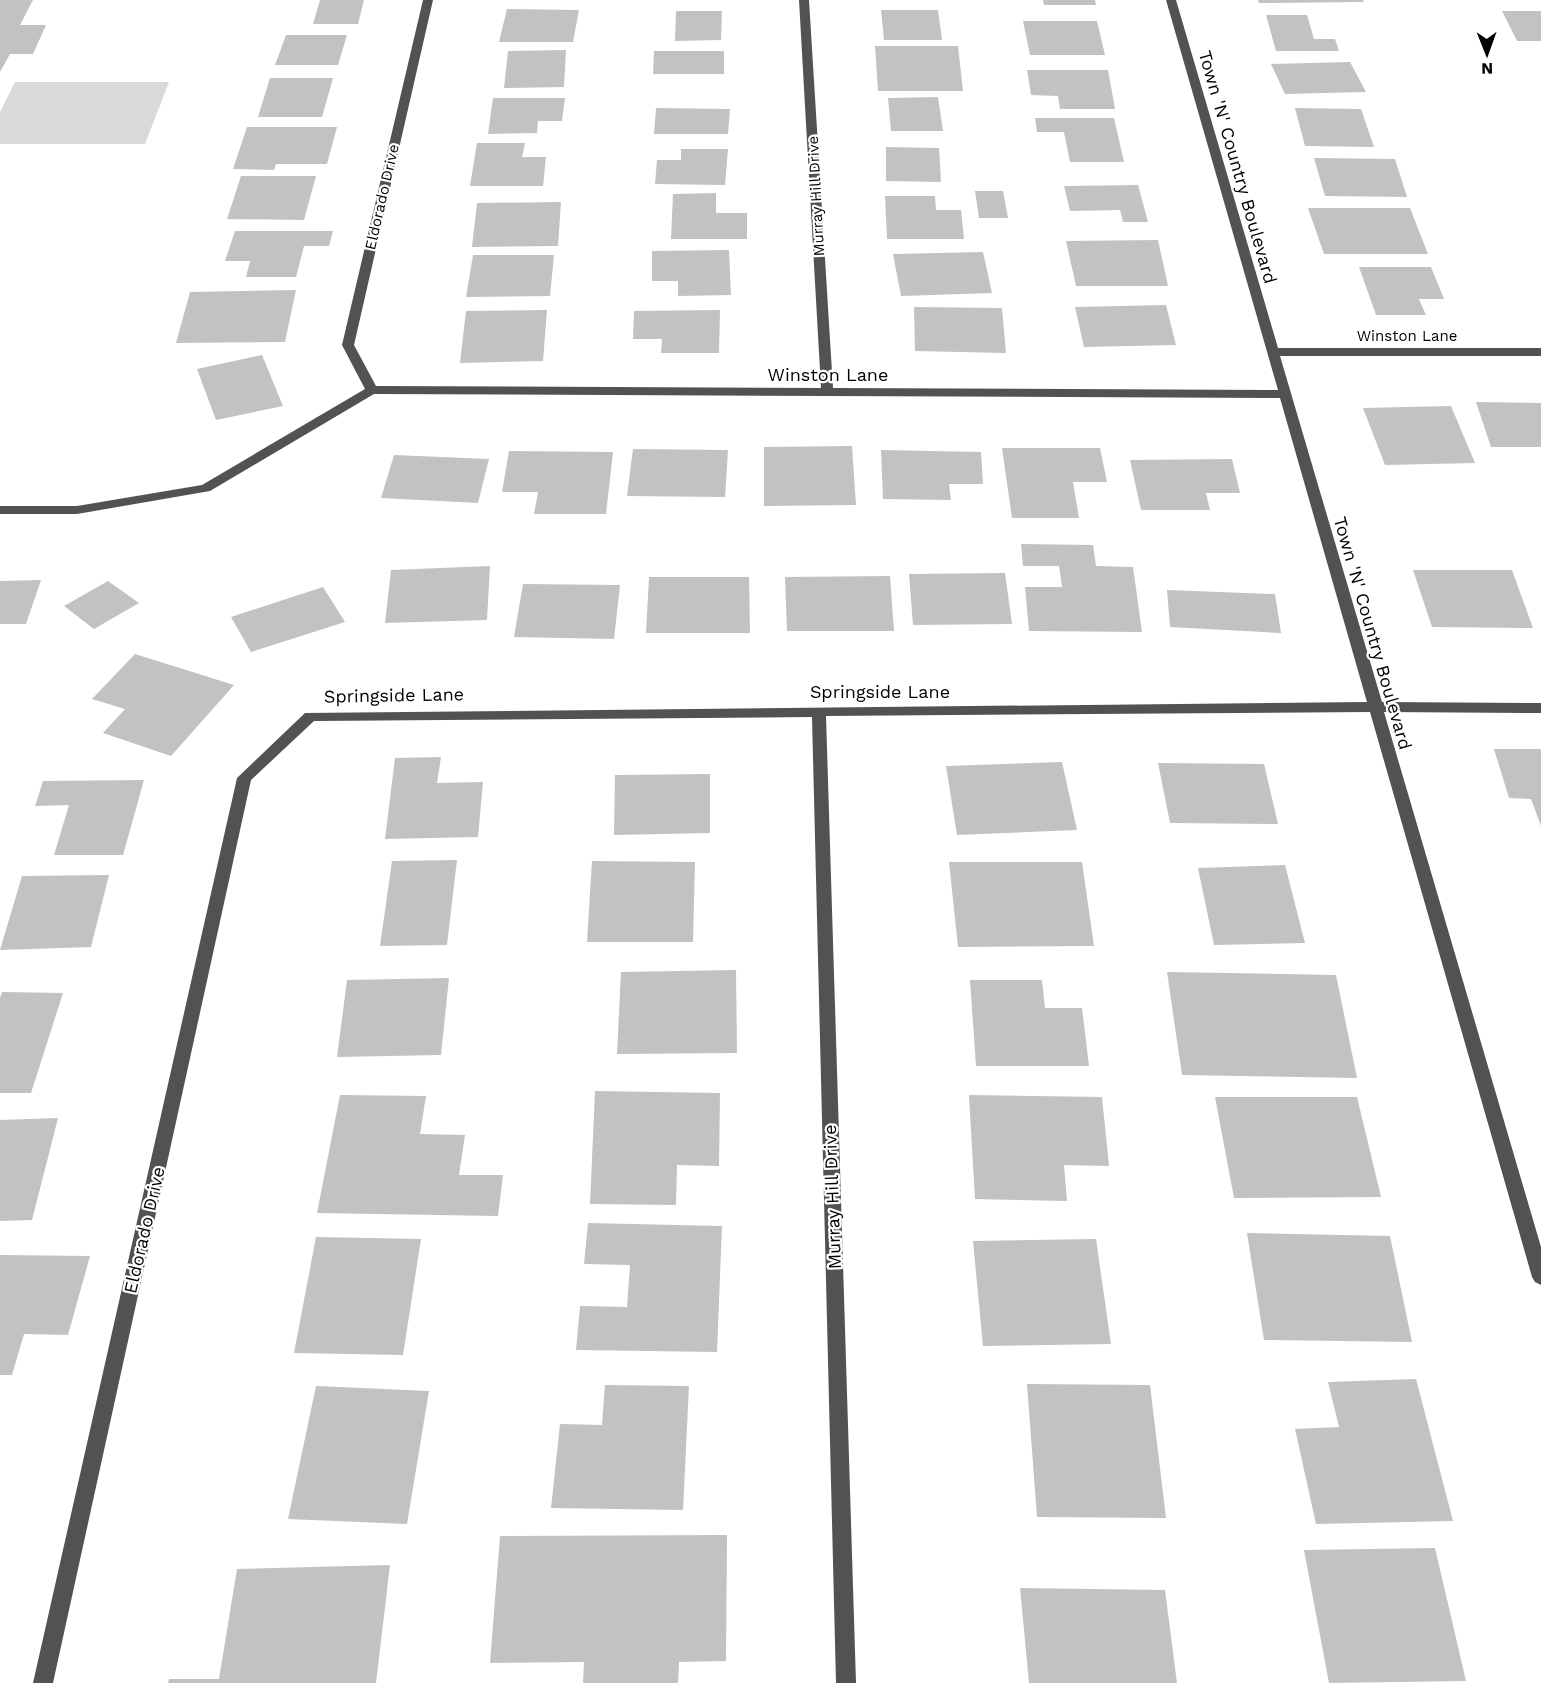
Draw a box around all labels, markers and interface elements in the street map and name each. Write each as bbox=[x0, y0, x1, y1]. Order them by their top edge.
north arrow bbox=[1457, 24, 1517, 84]
street label: Town 'N' Country Boulevard bbox=[1195, 48, 1281, 286]
text: N bbox=[1481, 59, 1493, 78]
street label: Murray Hill Drive bbox=[804, 135, 828, 257]
street label: Eldorado Drive bbox=[361, 142, 403, 252]
street label: Winston Lane bbox=[1357, 327, 1457, 345]
street label: Winston Lane bbox=[768, 364, 888, 385]
street label: Town 'N' Country Boulevard bbox=[1330, 514, 1416, 752]
street label: Springside Lane bbox=[810, 681, 950, 702]
street label: Springside Lane bbox=[324, 683, 464, 707]
street label: Murray Hill Drive bbox=[819, 1124, 845, 1270]
street label: Eldorado Drive bbox=[119, 1165, 169, 1295]

